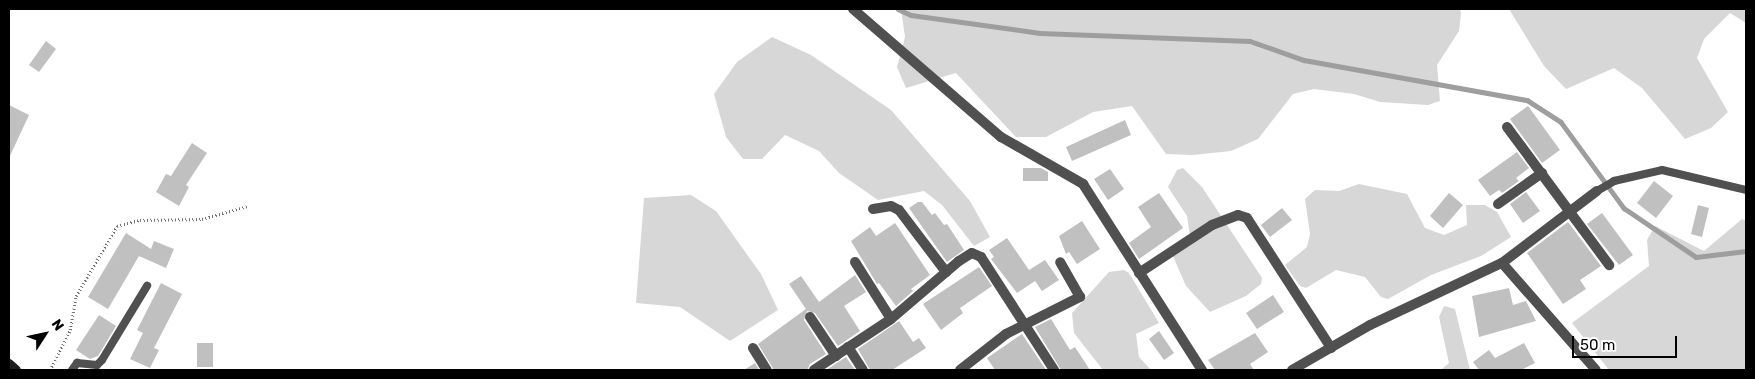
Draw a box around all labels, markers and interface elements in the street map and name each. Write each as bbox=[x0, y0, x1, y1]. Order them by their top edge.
north arrow bbox=[20, 309, 70, 359]
text: N bbox=[48, 316, 68, 334]
scale bar bbox=[1575, 326, 1680, 358]
text: 50 m bbox=[1580, 336, 1615, 354]

